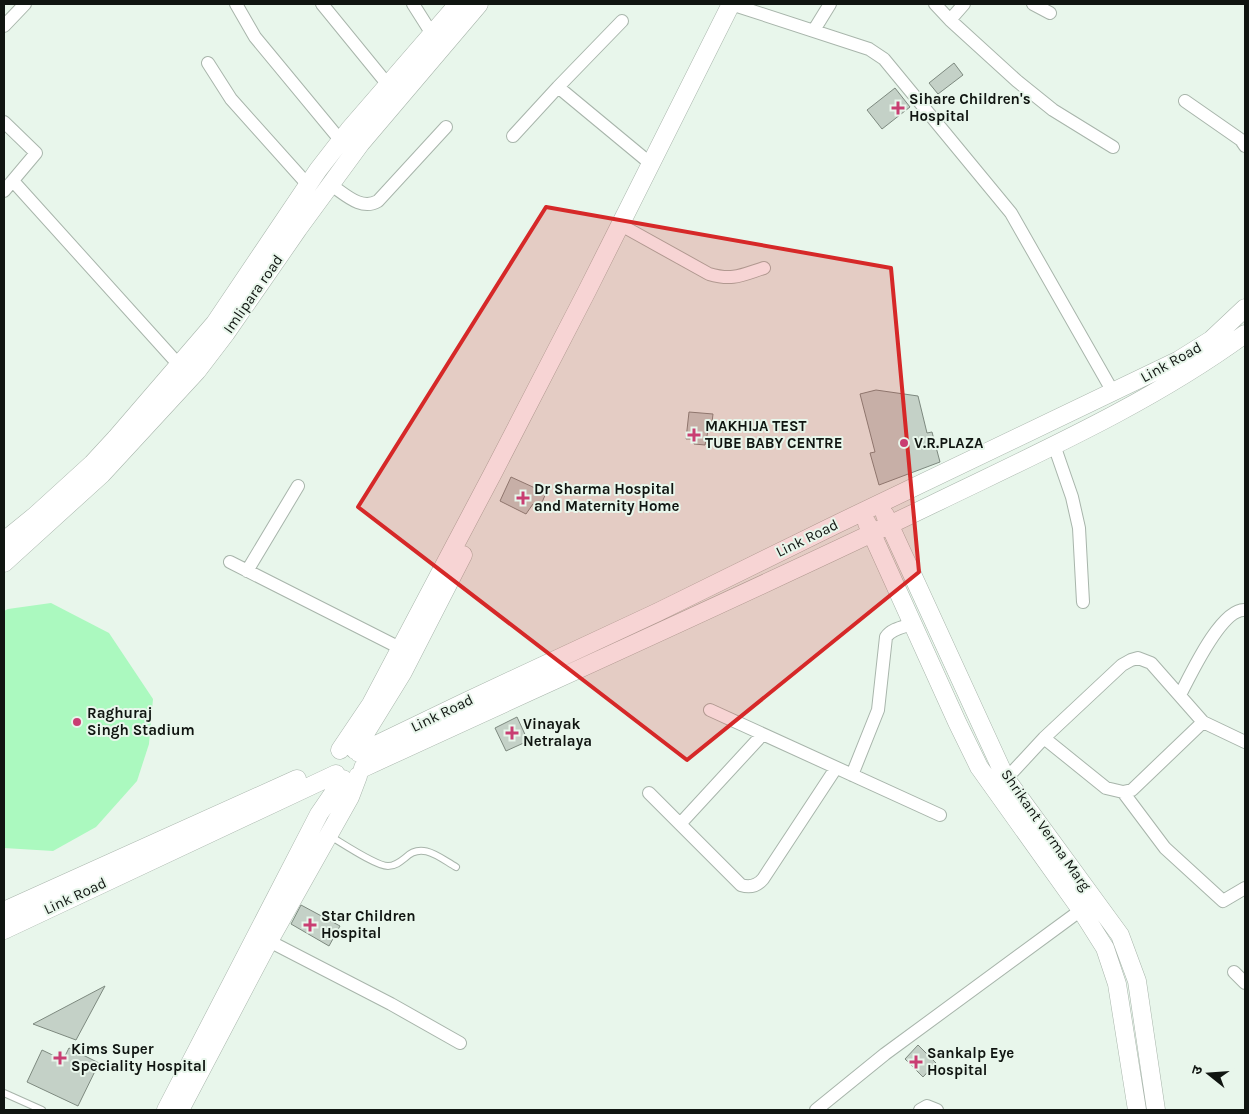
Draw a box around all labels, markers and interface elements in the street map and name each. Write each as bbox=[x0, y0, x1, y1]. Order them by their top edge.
place label: Sihare Children's Hospital bbox=[909, 90, 1031, 125]
marker: Sihare Children's Hospital bbox=[891, 101, 905, 115]
street label: Imlipara road bbox=[219, 251, 287, 337]
street label: Link Road bbox=[1137, 338, 1205, 386]
place label: MAKHIJA TEST TUBE BABY CENTRE bbox=[705, 417, 843, 452]
marker: MAKHIJA TEST TUBE BABY CENTRE bbox=[687, 428, 701, 442]
place label: V.R.PLAZA bbox=[914, 434, 984, 452]
marker: V.R.PLAZA bbox=[898, 437, 910, 449]
place label: Dr Sharma Hospital and Maternity Home bbox=[534, 480, 680, 515]
marker: Dr Sharma Hospital and Maternity Home bbox=[516, 491, 530, 505]
street label: Link Road bbox=[773, 515, 841, 561]
street label: Link Road bbox=[408, 690, 476, 736]
place label: Raghuraj Singh Stadium bbox=[87, 704, 195, 739]
place label: Vinayak Netralaya bbox=[523, 715, 592, 750]
marker: Raghuraj Singh Stadium bbox=[71, 716, 83, 728]
marker: Vinayak Netralaya bbox=[505, 726, 519, 740]
street label: Shrikant Verma Marg bbox=[997, 766, 1095, 895]
street label: Link Road bbox=[41, 874, 109, 918]
place label: Star Children Hospital bbox=[321, 907, 416, 942]
marker: Star Children Hospital bbox=[303, 918, 317, 932]
place label: Kims Super Speciality Hospital bbox=[71, 1040, 206, 1075]
place label: Sankalp Eye Hospital bbox=[927, 1044, 1014, 1079]
north arrow bbox=[1184, 1049, 1234, 1099]
marker: Kims Super Speciality Hospital bbox=[53, 1051, 67, 1065]
marker: Sankalp Eye Hospital bbox=[909, 1055, 923, 1069]
text: उ bbox=[1188, 1063, 1207, 1077]

